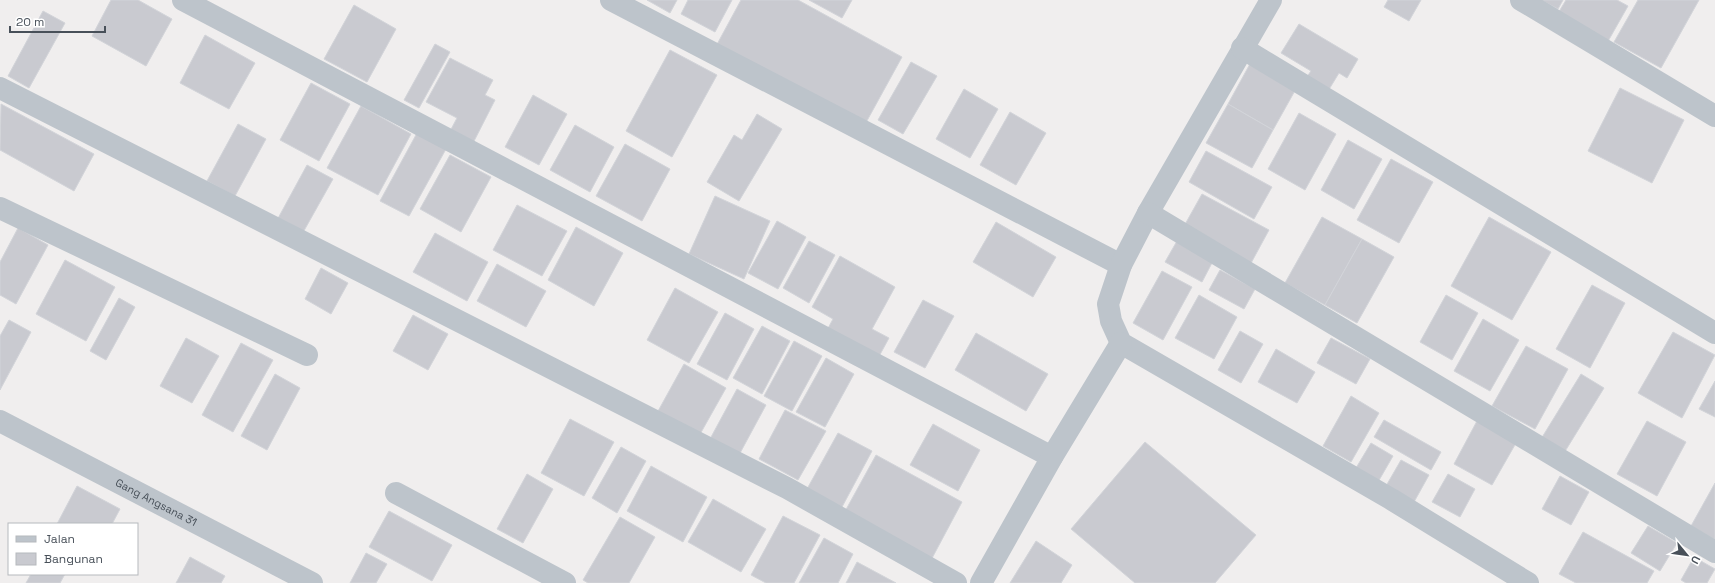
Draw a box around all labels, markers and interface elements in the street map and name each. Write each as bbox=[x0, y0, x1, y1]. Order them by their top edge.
scale bar bbox=[10, 8, 105, 34]
text: 20 m bbox=[16, 14, 44, 30]
street label: Gang Angsana 31 bbox=[113, 475, 199, 529]
legend bbox=[8, 523, 138, 575]
text: Jalan bbox=[44, 531, 75, 547]
north arrow bbox=[1667, 535, 1707, 575]
text: Bangunan bbox=[44, 551, 103, 567]
text: U bbox=[1688, 553, 1704, 566]

